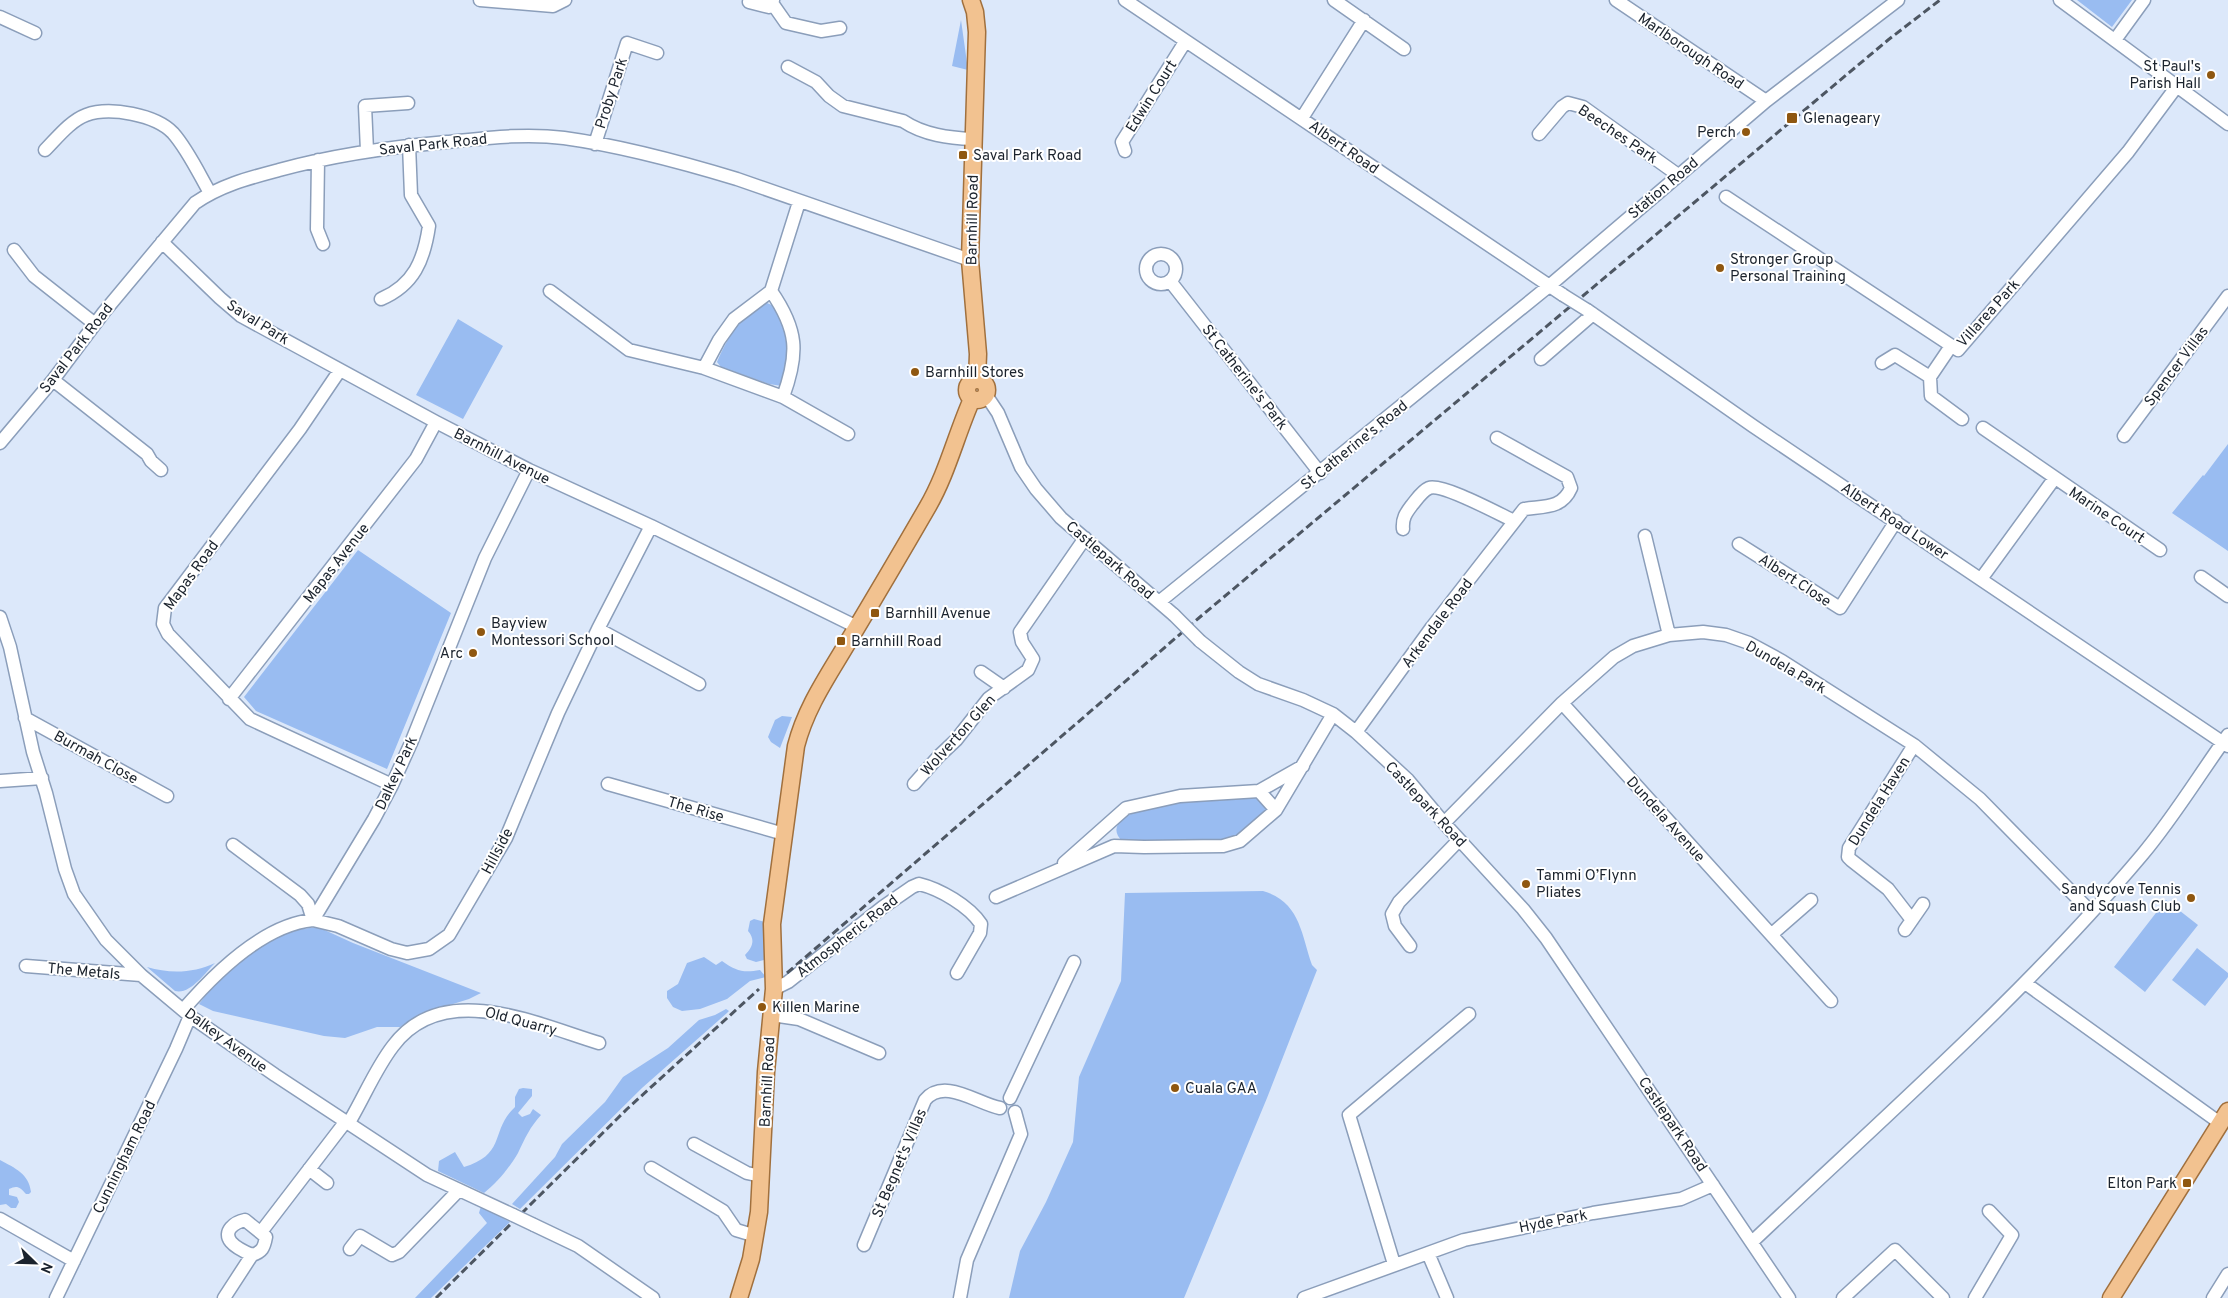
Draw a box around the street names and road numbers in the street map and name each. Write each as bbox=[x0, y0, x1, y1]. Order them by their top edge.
street label: Marlborough Road bbox=[1634, 10, 1747, 95]
street label: Proby Park bbox=[592, 55, 633, 132]
street label: Edwin Court bbox=[1123, 57, 1182, 137]
street label: Beeches Park bbox=[1574, 102, 1661, 169]
street label: Albert Road bbox=[1305, 117, 1382, 179]
street label: Saval Park Road bbox=[378, 130, 488, 161]
street label: Station Road bbox=[1625, 154, 1703, 224]
street label: Barnhill Road bbox=[963, 175, 984, 266]
street label: Villarea Park bbox=[1953, 276, 2025, 352]
street label: Saval Park bbox=[222, 297, 292, 350]
street label: Saval Park Road bbox=[36, 300, 118, 398]
street label: St Catherine's Park bbox=[1197, 321, 1291, 435]
street label: Spencer Villas bbox=[2141, 323, 2214, 411]
street label: St Catherine's Road bbox=[1297, 397, 1412, 495]
street label: Barnhill Avenue bbox=[450, 425, 553, 490]
street label: Albert Road Lower bbox=[1837, 479, 1952, 565]
street label: Marine Court bbox=[2064, 484, 2148, 549]
street label: Castlepark Road bbox=[1061, 518, 1157, 605]
street label: Mapas Avenue bbox=[300, 520, 374, 608]
street label: Mapas Road bbox=[161, 537, 224, 614]
street label: Albert Close bbox=[1754, 551, 1834, 612]
street label: Arkendale Road bbox=[1398, 575, 1478, 672]
street label: Dundela Park bbox=[1741, 638, 1829, 699]
street label: Wolverton Glen bbox=[918, 691, 1001, 781]
street label: Burmah Close bbox=[50, 727, 141, 789]
street label: Dalkey Park bbox=[372, 734, 423, 814]
street label: Dundela Haven bbox=[1845, 754, 1915, 850]
street label: Castlepark Road bbox=[1380, 758, 1470, 852]
street label: Dundela Avenue bbox=[1621, 773, 1708, 867]
street label: The Rise bbox=[665, 793, 726, 828]
street label: Hillside bbox=[478, 825, 518, 878]
street label: Atmospheric Road bbox=[793, 892, 903, 983]
street label: The Metals bbox=[46, 960, 121, 985]
street label: Old Quarry bbox=[482, 1004, 559, 1041]
street label: Dalkey Avenue bbox=[180, 1005, 270, 1078]
street label: Barnhill Road bbox=[757, 1036, 780, 1128]
street label: Castlepark Road bbox=[1633, 1074, 1711, 1176]
street label: Cunningham Road bbox=[90, 1098, 161, 1217]
street label: St Begnet's Villas bbox=[869, 1106, 932, 1221]
street label: Hyde Park bbox=[1517, 1207, 1589, 1238]

